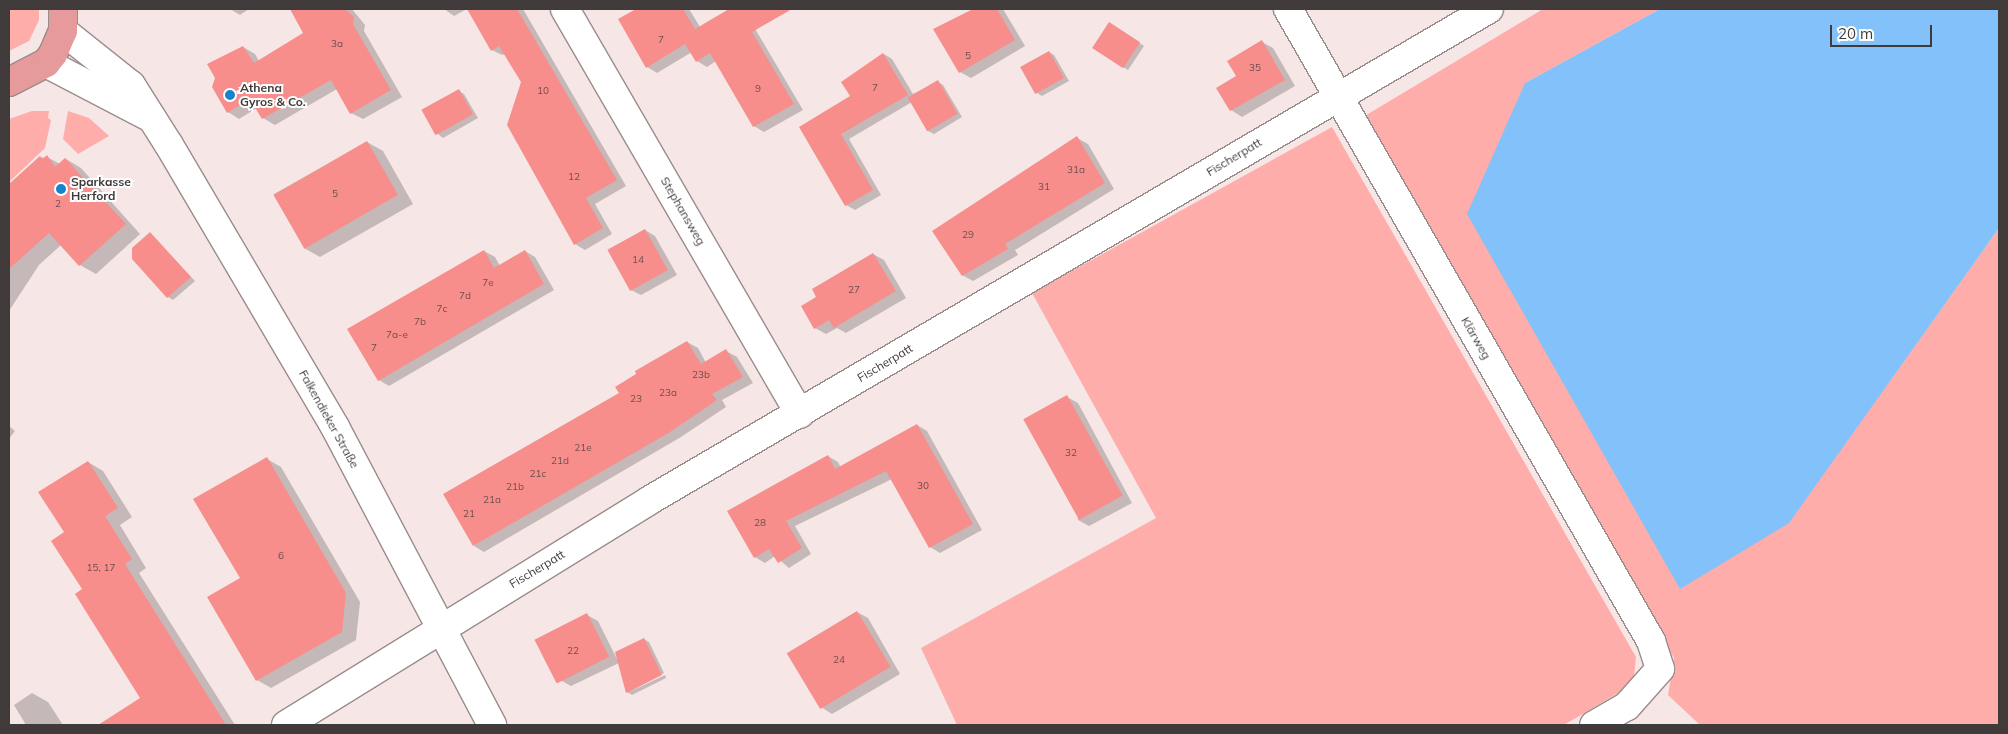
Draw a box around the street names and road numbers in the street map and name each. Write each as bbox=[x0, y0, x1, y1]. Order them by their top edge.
street label: Fischerpatt bbox=[1204, 135, 1264, 179]
street label: Stephansweg bbox=[658, 174, 708, 248]
street label: Klärweg bbox=[1458, 314, 1494, 362]
street label: Fischerpatt bbox=[855, 341, 915, 385]
street label: Falkendieker Straße bbox=[296, 367, 362, 471]
street label: Fischerpatt bbox=[507, 547, 567, 591]

